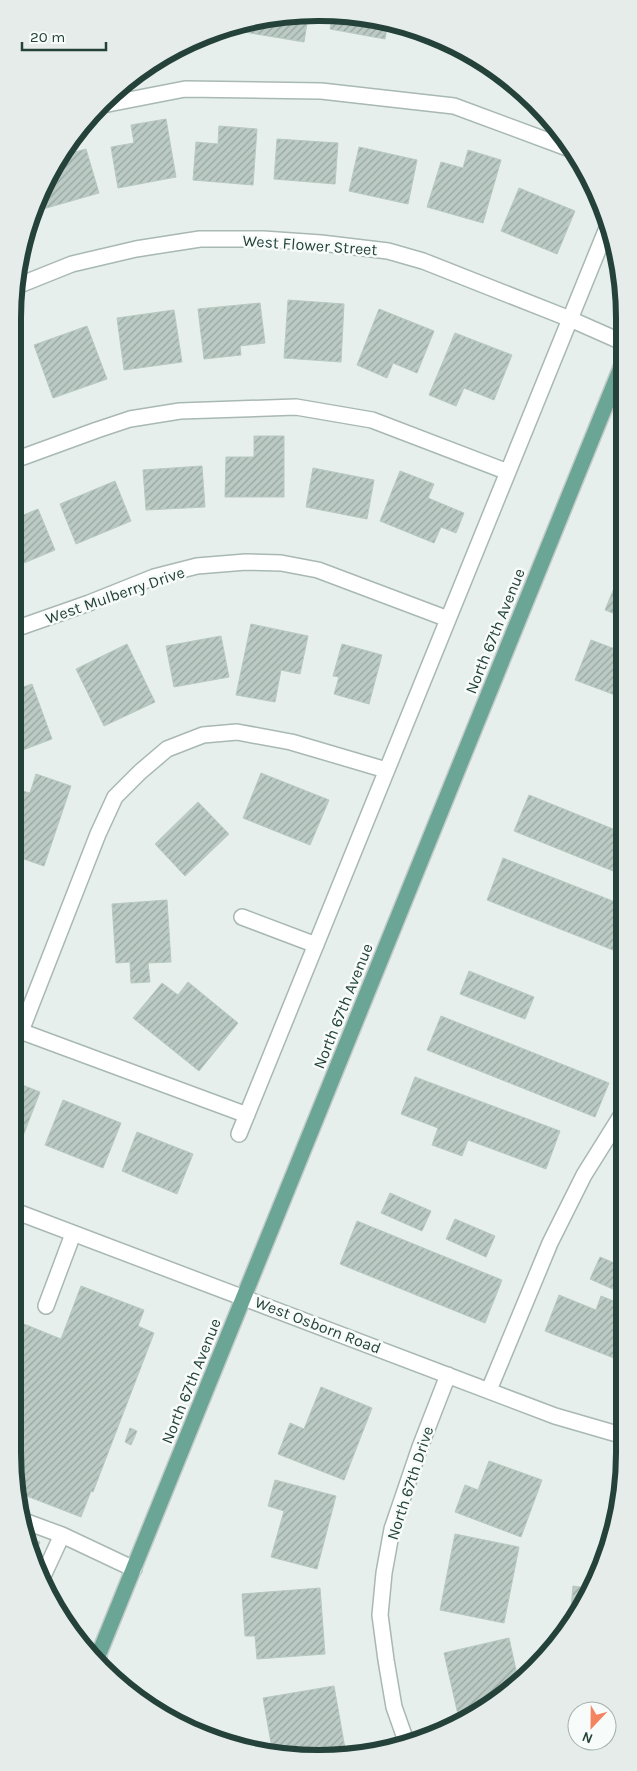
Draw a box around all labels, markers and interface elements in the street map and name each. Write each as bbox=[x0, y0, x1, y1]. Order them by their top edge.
scale bar bbox=[22, 20, 106, 52]
text: 20 m bbox=[30, 28, 65, 46]
street label: West Flower Street bbox=[242, 231, 378, 259]
street label: West Mulberry Drive bbox=[43, 562, 187, 628]
street label: North 67th Avenue bbox=[461, 565, 529, 697]
street label: North 67th Avenue bbox=[309, 940, 377, 1072]
street label: West Osborn Road bbox=[252, 1292, 384, 1358]
street label: North 67th Avenue bbox=[157, 1315, 225, 1447]
street label: North 67th Drive bbox=[383, 1424, 437, 1542]
north arrow bbox=[567, 1701, 617, 1751]
text: N bbox=[579, 1728, 595, 1747]

